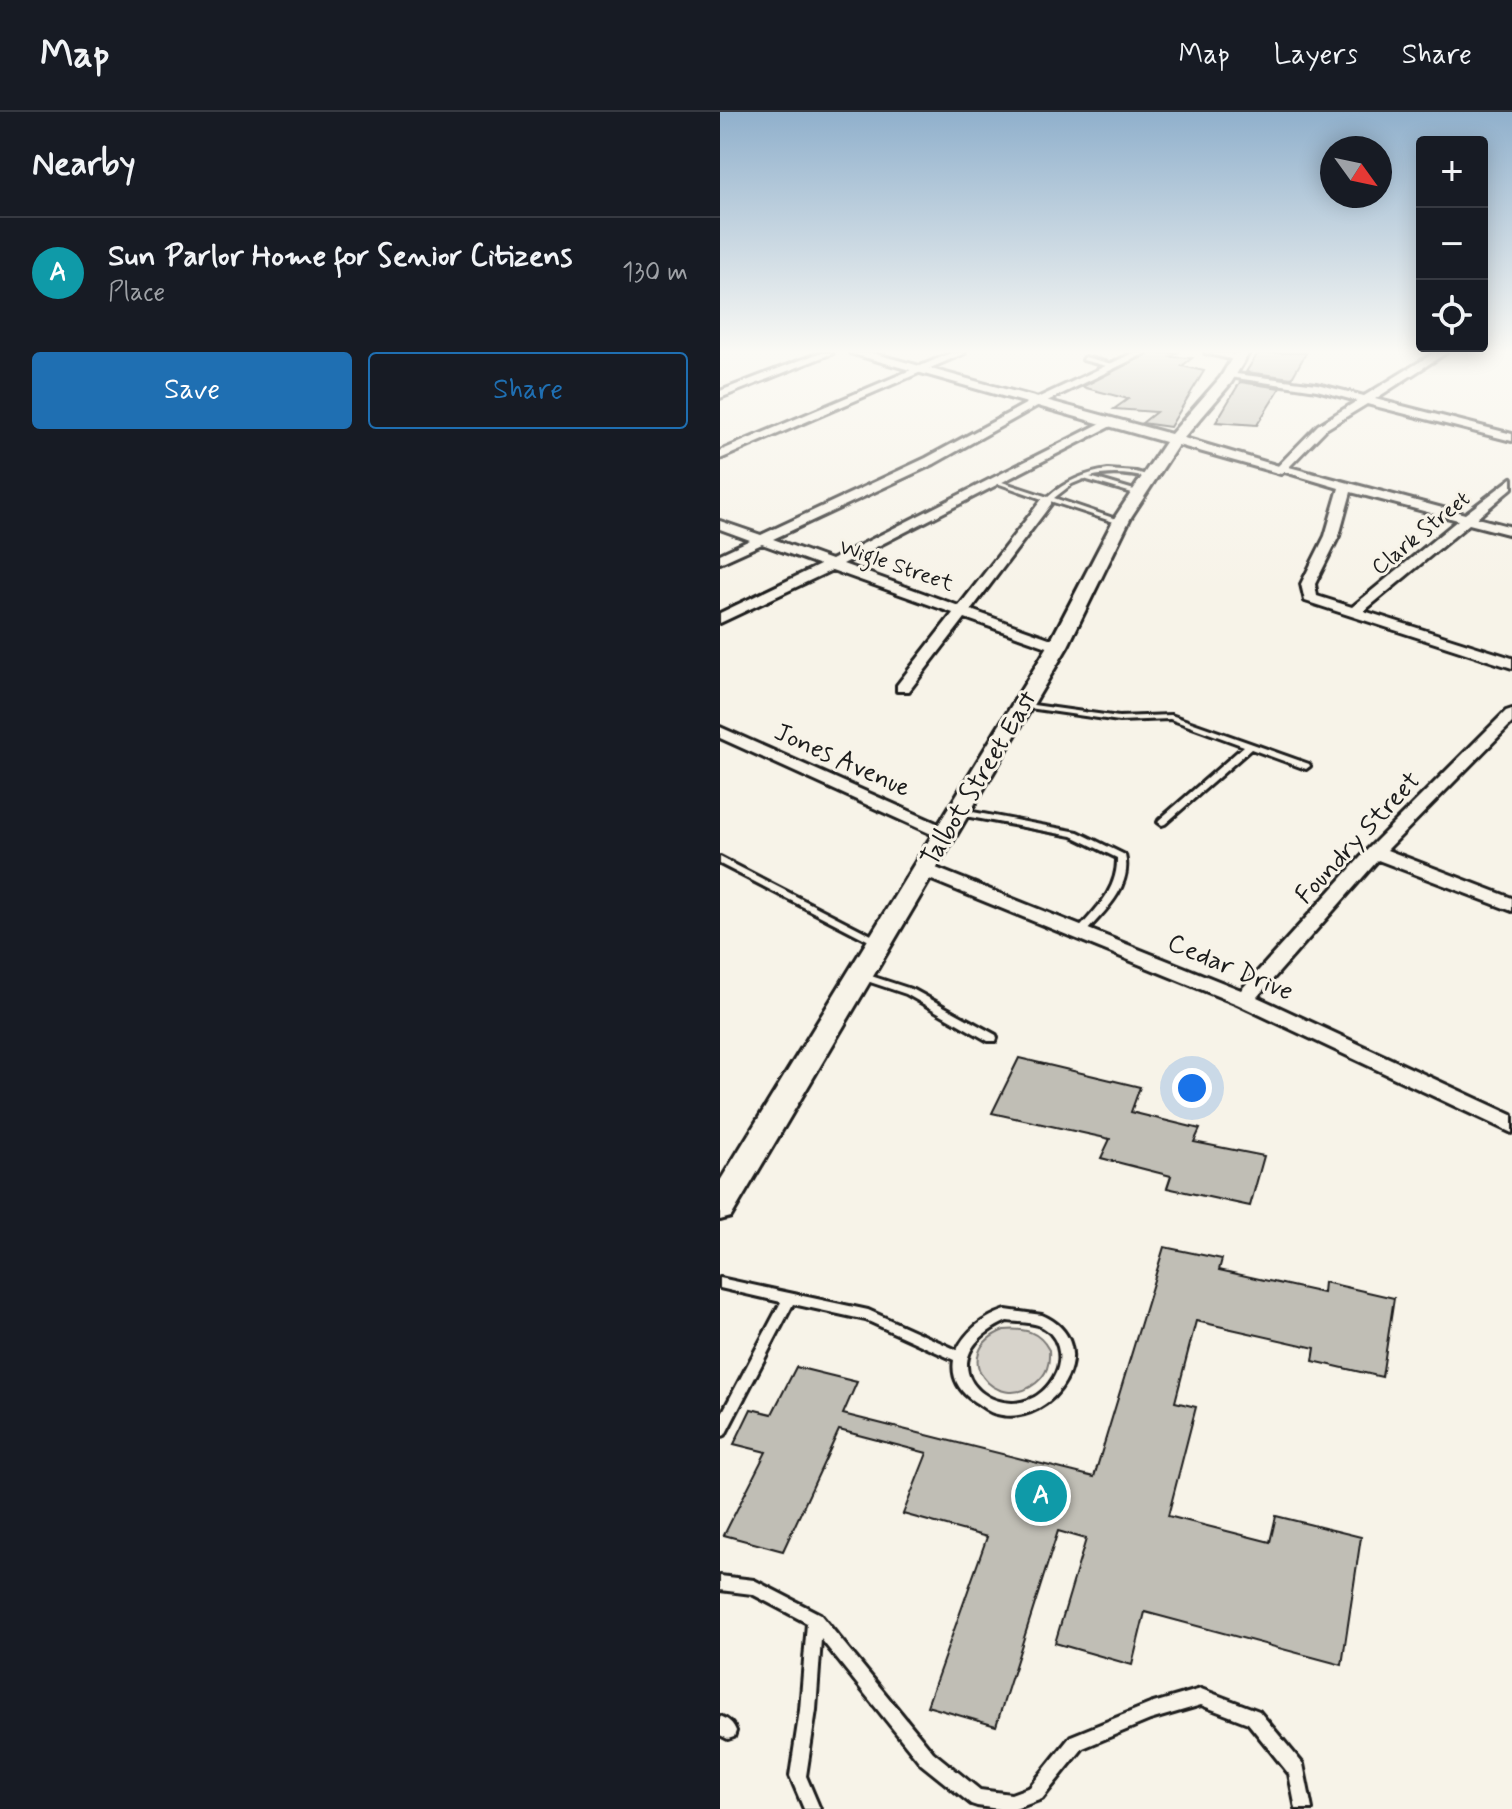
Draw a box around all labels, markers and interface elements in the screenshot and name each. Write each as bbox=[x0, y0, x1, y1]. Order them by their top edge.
text: Map bbox=[40, 31, 110, 80]
text: Map bbox=[1179, 37, 1230, 74]
text: Layers bbox=[1274, 37, 1358, 74]
text: Share bbox=[1402, 37, 1472, 74]
north arrow bbox=[1320, 136, 1392, 208]
map controls bbox=[1416, 136, 1488, 352]
button: + bbox=[1416, 136, 1488, 208]
text: Nearby bbox=[32, 142, 136, 187]
button: − bbox=[1416, 208, 1488, 280]
text: Sun Parlor Home for Senior Citizens bbox=[108, 237, 572, 276]
text: A bbox=[49, 256, 67, 290]
text: 130 m bbox=[622, 256, 688, 290]
text: Place bbox=[108, 276, 165, 310]
button: locate bbox=[1416, 280, 1488, 352]
button: Save bbox=[32, 352, 352, 429]
button: Share bbox=[368, 352, 688, 429]
street label: Clark Street bbox=[1366, 485, 1476, 582]
street label: Wigle Street bbox=[834, 533, 957, 601]
street label: Talbot Street East bbox=[914, 685, 1046, 873]
street label: Jones Avenue bbox=[769, 716, 916, 806]
street label: Foundry Street bbox=[1288, 765, 1429, 912]
street label: Cedar Drive bbox=[1162, 926, 1298, 1010]
your location bbox=[1172, 1068, 1212, 1108]
pin: A bbox=[1015, 1466, 1067, 1526]

